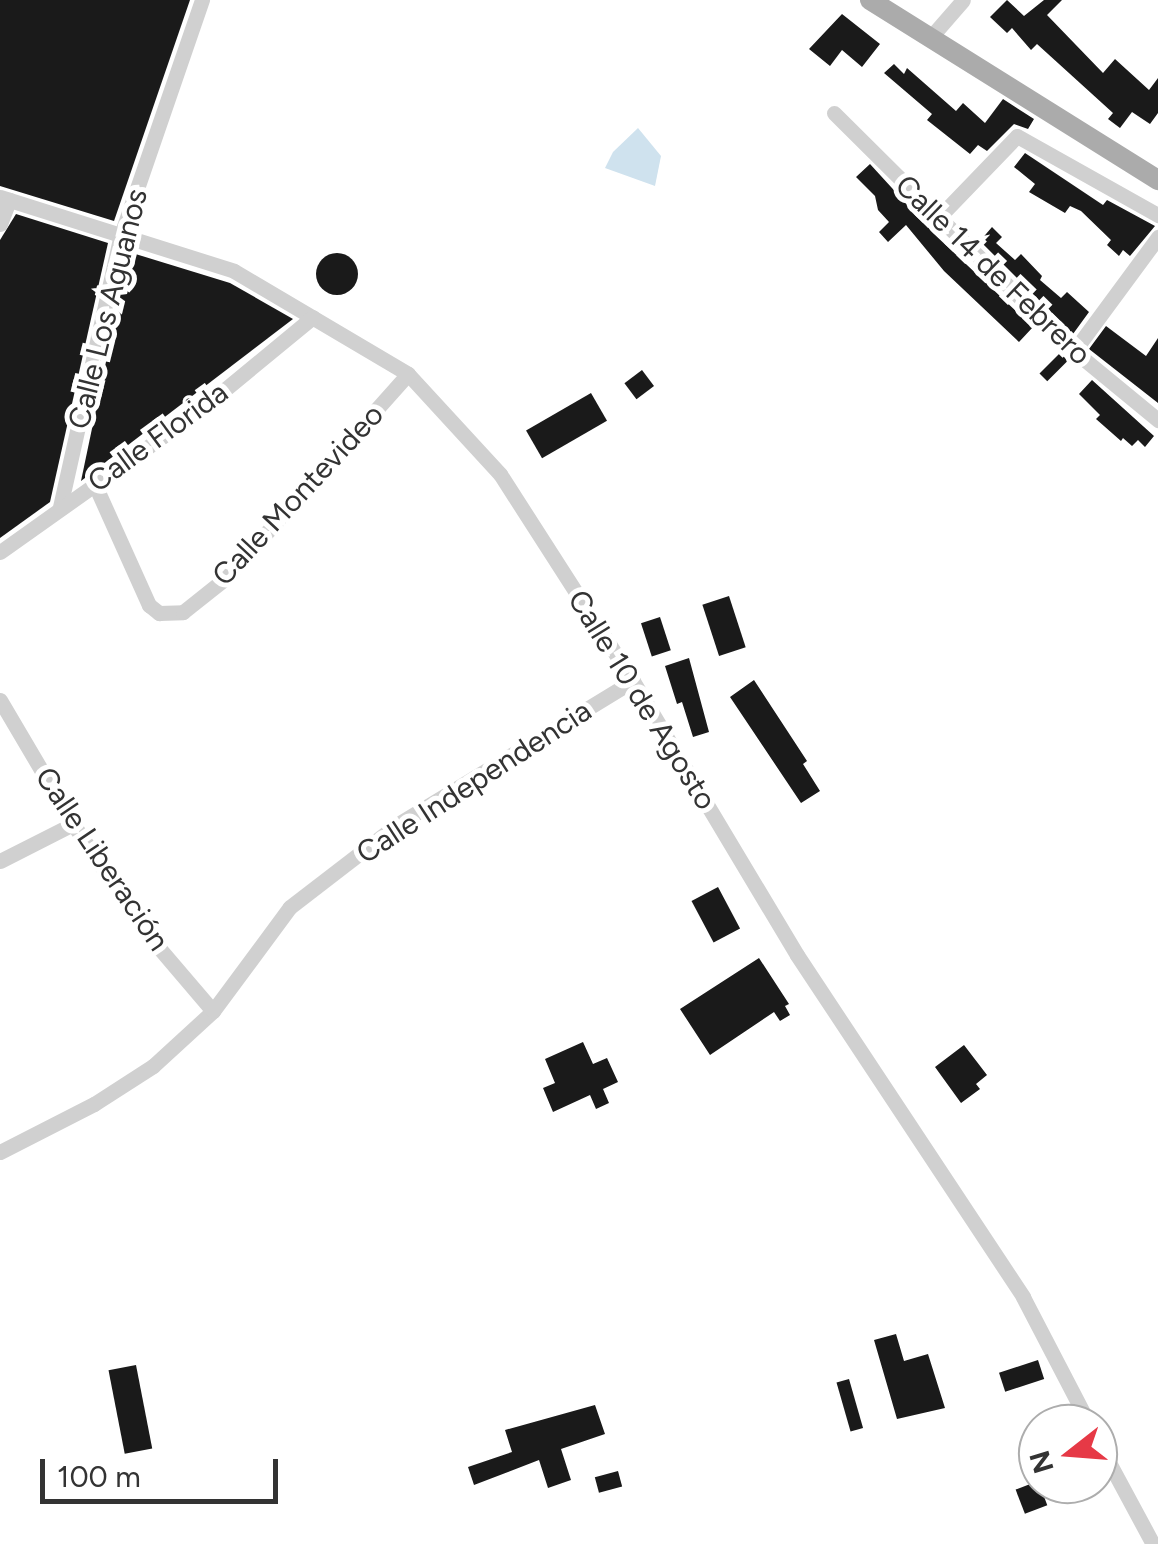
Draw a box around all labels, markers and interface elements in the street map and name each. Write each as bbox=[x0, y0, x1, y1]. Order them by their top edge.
street label: Calle 14 de Febrero bbox=[888, 167, 1098, 373]
street label: Calle Los Aguanos bbox=[61, 185, 155, 433]
street label: Calle Florida bbox=[81, 374, 235, 500]
street label: Calle Montevideo bbox=[205, 397, 391, 593]
street label: Calle 10 de Agosto bbox=[560, 584, 724, 816]
street label: Calle Independencia bbox=[350, 693, 598, 871]
street label: Calle Liberación bbox=[27, 761, 177, 957]
north arrow bbox=[1018, 1404, 1118, 1504]
scale bar bbox=[45, 1439, 282, 1501]
text: N bbox=[1022, 1447, 1061, 1478]
text: 100 m bbox=[57, 1458, 141, 1495]

